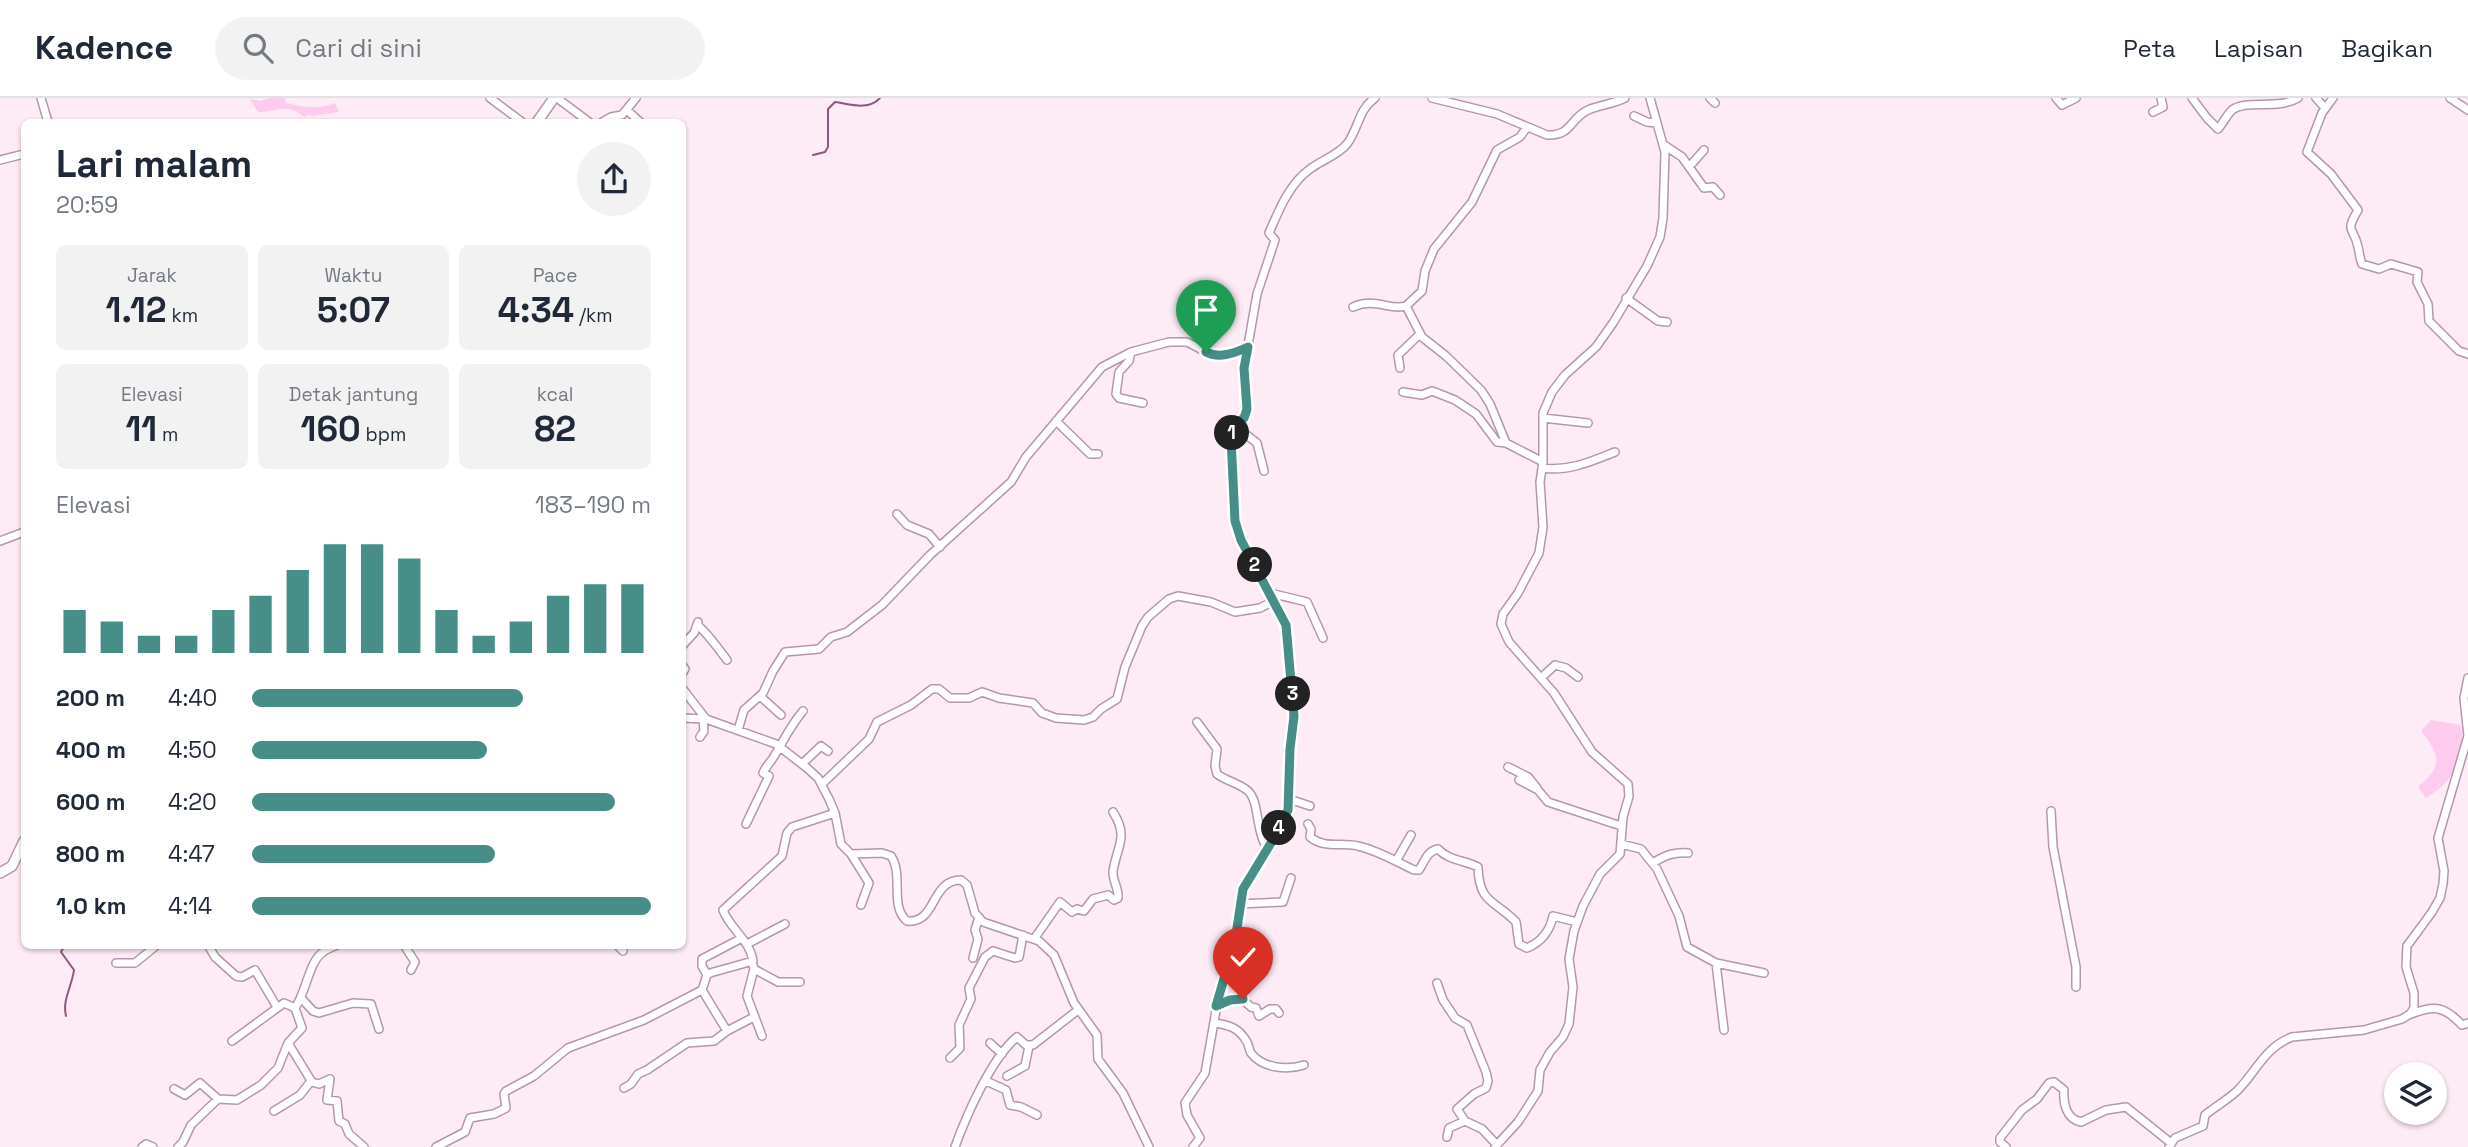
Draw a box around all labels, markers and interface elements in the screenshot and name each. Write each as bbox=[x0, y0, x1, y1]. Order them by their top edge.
search box bbox=[215, 17, 705, 80]
text: Kadence bbox=[35, 27, 173, 69]
icon: search bbox=[239, 29, 277, 67]
text: Cari di sini bbox=[295, 31, 422, 65]
text: Peta bbox=[2123, 33, 2176, 64]
text: Lapisan bbox=[2214, 33, 2303, 64]
text: Bagikan bbox=[2341, 33, 2433, 64]
text: Lari malam bbox=[56, 140, 252, 188]
button: share bbox=[577, 142, 651, 216]
text: 20:59 bbox=[56, 190, 118, 220]
text: Jarak bbox=[127, 263, 177, 288]
text: Waktu bbox=[325, 263, 382, 288]
text: Pace bbox=[533, 263, 577, 288]
pin bbox=[1176, 280, 1236, 352]
text: 1.12 bbox=[106, 288, 167, 332]
text: 5:07 bbox=[317, 288, 390, 332]
text: 4:34 bbox=[498, 288, 574, 332]
icon: arrive bbox=[1187, 291, 1225, 329]
text: km bbox=[167, 303, 198, 328]
text: /km bbox=[574, 303, 613, 328]
text: Elevasi bbox=[121, 382, 183, 407]
text: Detak jantung bbox=[289, 382, 418, 407]
text: kcal bbox=[537, 382, 574, 407]
text: 11 bbox=[125, 407, 157, 451]
text: 160 bbox=[301, 407, 361, 451]
text: 82 bbox=[534, 407, 576, 451]
pin: 1 bbox=[1214, 416, 1250, 450]
text: 1 bbox=[1227, 420, 1236, 445]
text: m bbox=[157, 422, 178, 447]
text: bpm bbox=[361, 422, 406, 447]
text: Elevasi bbox=[56, 490, 131, 520]
text: 183–190 m bbox=[535, 490, 651, 520]
pin: 2 bbox=[1238, 547, 1272, 582]
text: 2 bbox=[1249, 552, 1260, 577]
pin: 3 bbox=[1276, 676, 1310, 712]
text: 3 bbox=[1287, 681, 1298, 706]
text: 200 m bbox=[56, 683, 125, 713]
text: 4:40 bbox=[168, 683, 217, 713]
text: 400 m bbox=[56, 735, 126, 765]
text: 4:50 bbox=[168, 735, 217, 765]
text: 600 m bbox=[56, 787, 126, 817]
text: 4:20 bbox=[168, 787, 217, 817]
pin: 4 bbox=[1262, 810, 1296, 846]
text: 4 bbox=[1272, 815, 1285, 840]
text: 800 m bbox=[56, 839, 125, 869]
text: 4:47 bbox=[168, 839, 215, 869]
text: 1.0 km bbox=[56, 891, 126, 921]
text: 4:14 bbox=[168, 891, 212, 921]
pin bbox=[1213, 927, 1273, 999]
icon: check bbox=[1224, 938, 1262, 976]
map controls bbox=[2384, 1062, 2447, 1125]
button: layers bbox=[2384, 1062, 2447, 1125]

